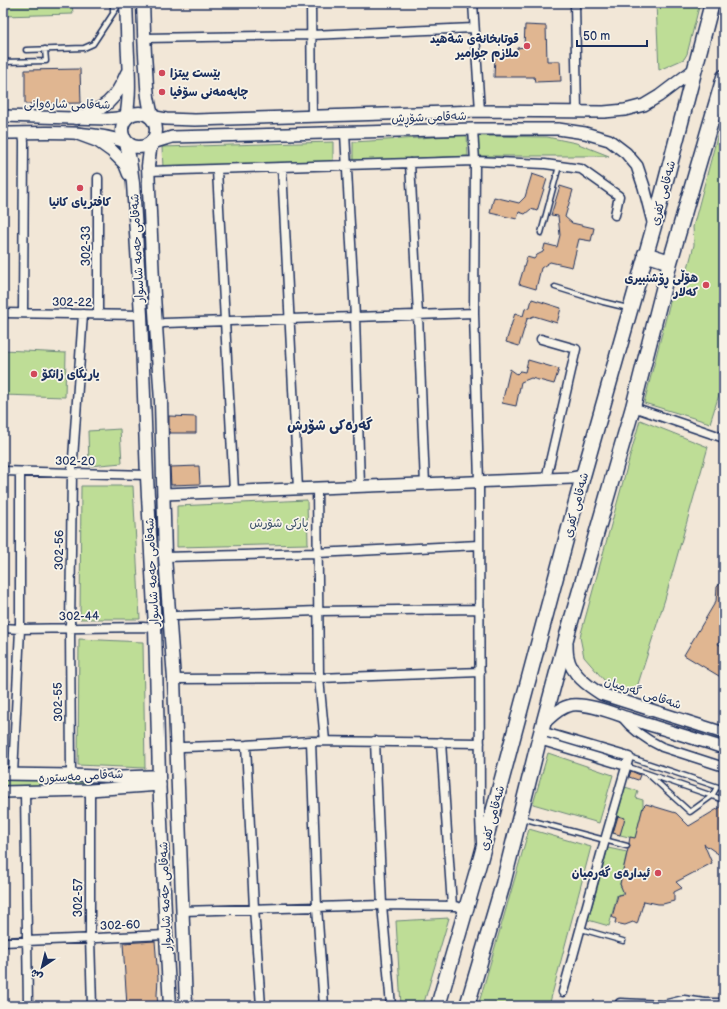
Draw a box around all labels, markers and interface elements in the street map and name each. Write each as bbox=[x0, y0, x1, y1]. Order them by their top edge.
scale bar bbox=[577, 22, 647, 48]
text: 50 m bbox=[583, 29, 610, 44]
place label: قوتابخانةى شةهيد ملازم جوامير bbox=[430, 32, 519, 62]
marker: قوتابخانةى شةهيد ملازم جوامير bbox=[522, 41, 532, 51]
place label: بێست پیتزا bbox=[170, 66, 220, 81]
marker: بێست پیتزا bbox=[157, 68, 167, 78]
place label: چاپەمەنی سۆفیا bbox=[170, 85, 249, 100]
marker: چاپەمەنی سۆفیا bbox=[157, 87, 167, 97]
street label: شەقامی شارەوانی bbox=[24, 96, 110, 113]
street label: شەقامی شۆڕش bbox=[391, 109, 467, 128]
street label: شەقامی کفری bbox=[648, 159, 679, 227]
marker: کافتریای کانیا bbox=[75, 183, 85, 193]
street label: شەقامی حەمە شاسوار bbox=[127, 193, 148, 304]
place label: کافتریای کانیا bbox=[49, 195, 112, 210]
street label: 302-33 bbox=[79, 226, 94, 266]
place label: هۆڵی ڕۆشنبیری کەلار bbox=[624, 269, 699, 300]
marker: هۆڵی ڕۆشنبیری کەلار bbox=[701, 280, 711, 290]
street label: 302-22 bbox=[52, 295, 92, 310]
place label: یاریگای زانکۆ bbox=[41, 366, 100, 382]
marker: یاریگای زانکۆ bbox=[29, 369, 39, 379]
district label: گەرەکی شۆرش bbox=[287, 416, 373, 435]
street label: 302-20 bbox=[55, 454, 95, 469]
street label: شەقامی کفری bbox=[561, 471, 592, 539]
park label: پارکی شۆرش bbox=[249, 516, 309, 531]
street label: شەقامی حەمە شاسوار bbox=[142, 517, 163, 628]
street label: 302-56 bbox=[52, 530, 67, 570]
street label: 302-44 bbox=[59, 609, 100, 624]
street label: شەقامی گەرمیان bbox=[602, 674, 683, 713]
street label: 302-55 bbox=[51, 682, 66, 722]
street label: شەقامی مەستورە bbox=[38, 767, 124, 786]
street label: شەقامی کفری bbox=[477, 784, 508, 852]
street label: شەقامی حەمە شاسوار bbox=[156, 841, 175, 952]
place label: ئیدارەی گەرمیان bbox=[572, 865, 651, 881]
marker: ئیدارەی گەرمیان bbox=[653, 868, 663, 878]
street label: 302-57 bbox=[71, 879, 86, 917]
street label: 302-60 bbox=[100, 917, 140, 934]
north arrow bbox=[22, 947, 62, 987]
text: ش bbox=[28, 966, 45, 984]

